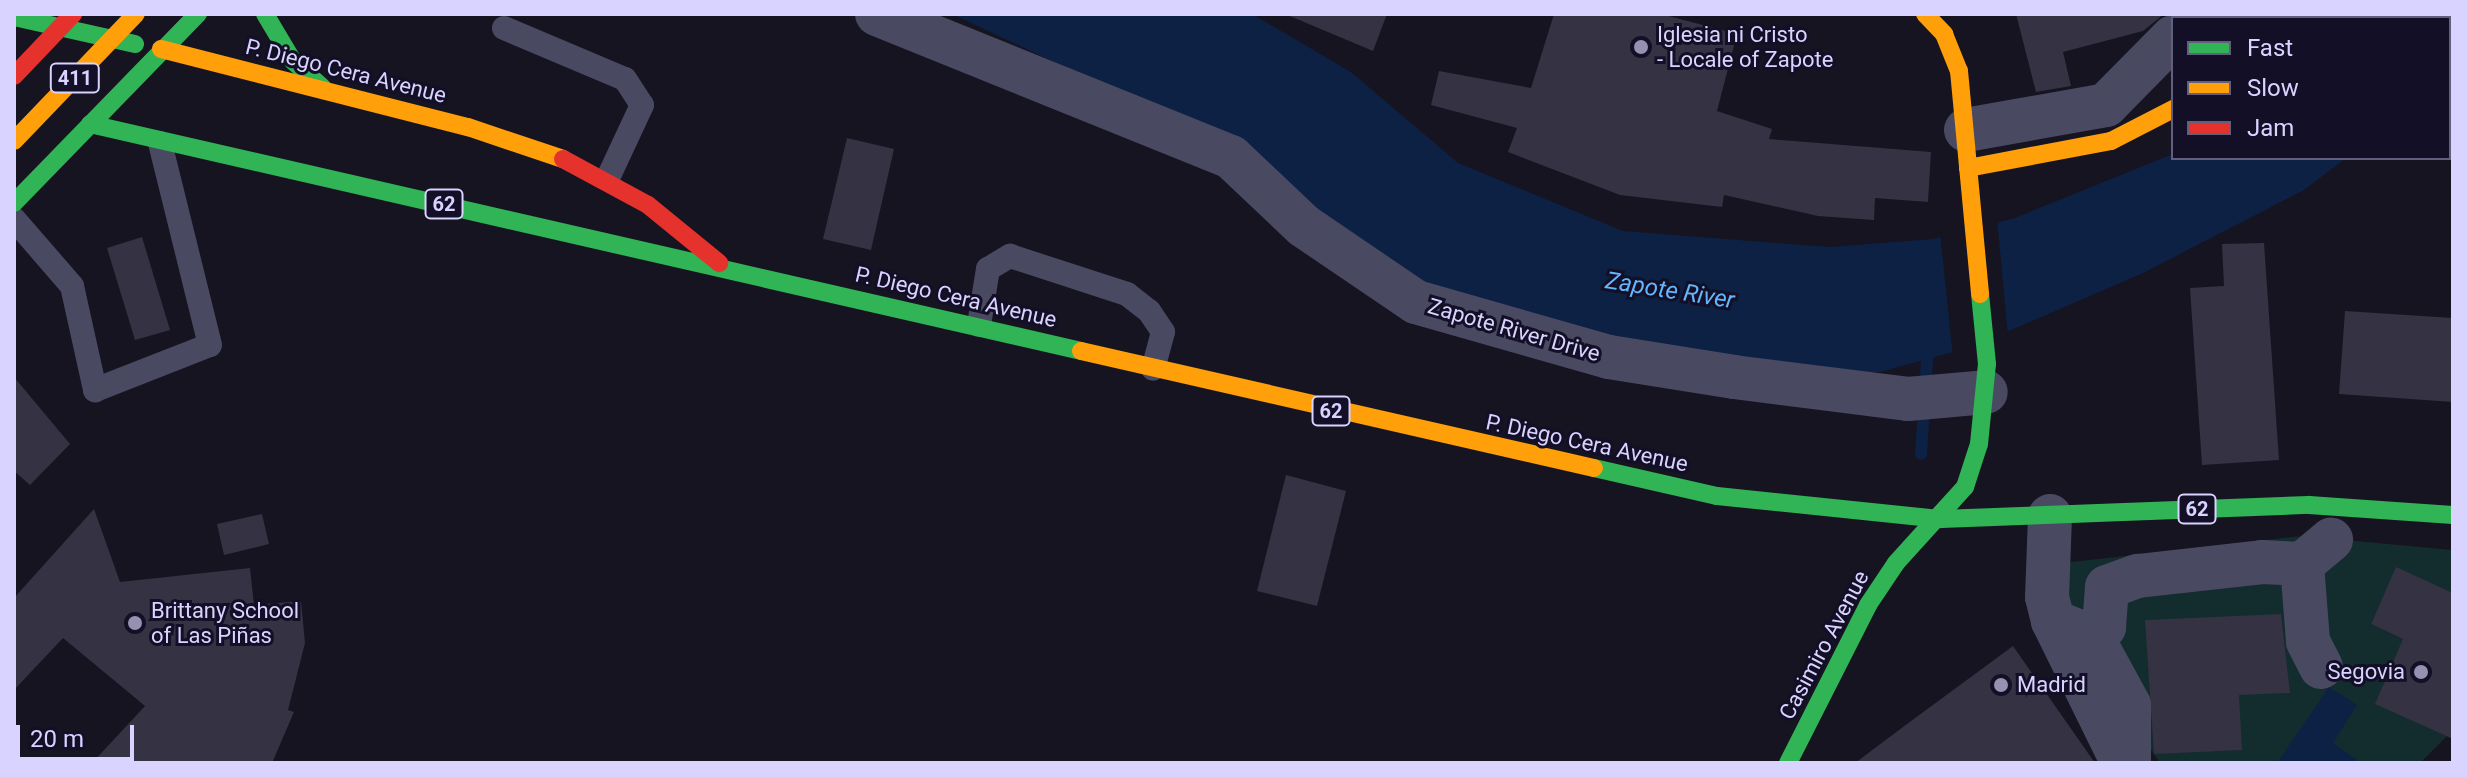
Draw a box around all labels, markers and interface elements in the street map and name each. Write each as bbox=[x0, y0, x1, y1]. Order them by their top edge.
legend bbox=[2171, 16, 2451, 160]
place label: Iglesia ni Cristo - Locale of Zapote bbox=[1657, 21, 1833, 72]
street label: P. Diego Cera Avenue bbox=[243, 33, 449, 109]
text: Fast bbox=[2247, 34, 2293, 62]
marker: Iglesia ni Cristo - Locale of Zapote bbox=[1632, 38, 1650, 56]
road number: 411 bbox=[49, 62, 101, 94]
text: Slow bbox=[2247, 74, 2299, 102]
text: Jam bbox=[2247, 114, 2294, 142]
road number: 62 bbox=[424, 188, 464, 220]
street label: P. Diego Cera Avenue bbox=[853, 261, 1059, 333]
water label: Zapote River bbox=[1603, 267, 1737, 315]
street label: Zapote River Drive bbox=[1425, 293, 1603, 367]
road number: 62 bbox=[1311, 395, 1351, 427]
street label: P. Diego Cera Avenue bbox=[1484, 409, 1690, 477]
road number: 62 bbox=[2177, 493, 2217, 525]
street label: Casimiro Avenue bbox=[1774, 566, 1874, 724]
place label: Brittany School of Las Piñas bbox=[151, 597, 299, 648]
marker: Brittany School of Las Piñas bbox=[126, 614, 144, 632]
place label: Segovia bbox=[2328, 659, 2405, 685]
marker: Segovia bbox=[2412, 663, 2430, 681]
place label: Madrid bbox=[2017, 672, 2086, 698]
marker: Madrid bbox=[1992, 676, 2010, 694]
scale bar bbox=[20, 709, 138, 759]
text: 20 m bbox=[30, 725, 84, 753]

